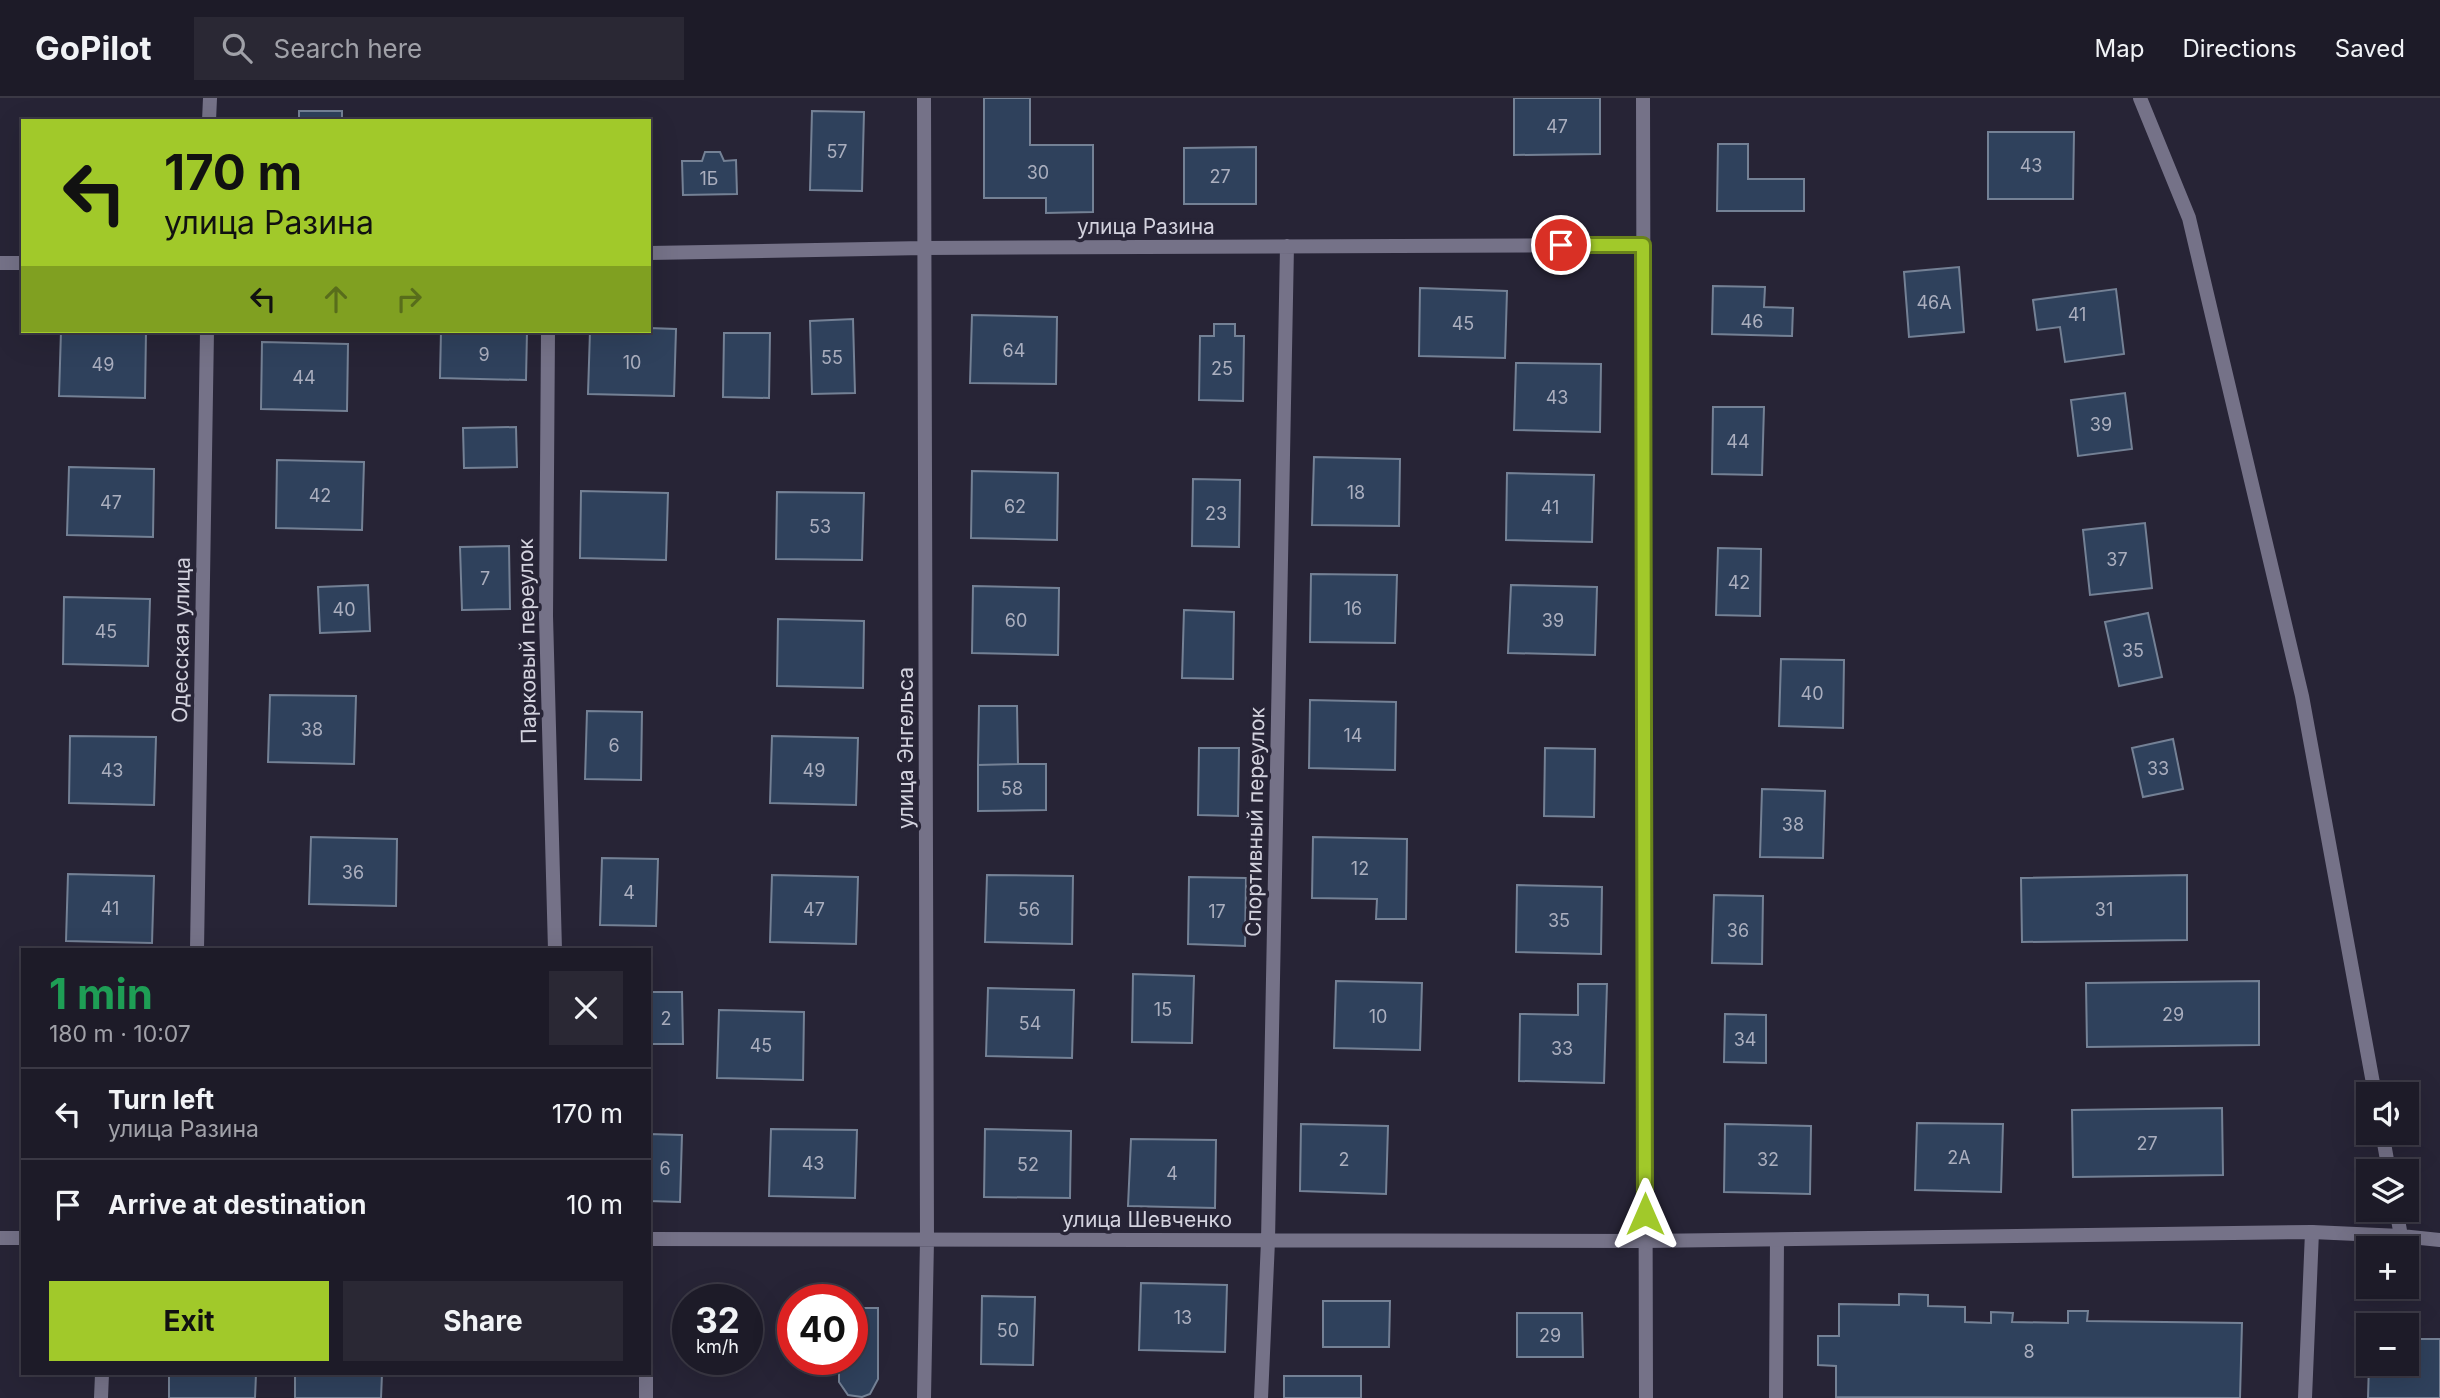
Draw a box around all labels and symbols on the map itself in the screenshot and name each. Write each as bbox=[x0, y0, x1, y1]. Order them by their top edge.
house number: 47 bbox=[1546, 116, 1568, 137]
house number: 57 bbox=[826, 141, 848, 162]
house number: 43 bbox=[2020, 155, 2042, 176]
house number: 30 bbox=[1027, 162, 1049, 183]
house number: 27 bbox=[1209, 166, 1231, 187]
house number: 1Б bbox=[700, 168, 718, 189]
street label: улица Разина bbox=[1077, 214, 1215, 239]
pin bbox=[1531, 215, 1591, 275]
house number: 46А bbox=[1916, 292, 1952, 313]
house number: 41 bbox=[2068, 304, 2086, 325]
house number: 46 bbox=[1741, 311, 1763, 332]
house number: 45 bbox=[1452, 313, 1474, 334]
house number: 64 bbox=[1003, 340, 1025, 361]
house number: 9 bbox=[478, 344, 490, 365]
house number: 55 bbox=[821, 347, 843, 368]
house number: 10 bbox=[623, 352, 641, 373]
house number: 49 bbox=[92, 354, 114, 375]
house number: 25 bbox=[1211, 358, 1233, 379]
house number: 44 bbox=[292, 367, 316, 388]
house number: 43 bbox=[1546, 387, 1568, 408]
house number: 39 bbox=[2090, 414, 2112, 435]
house number: 44 bbox=[1726, 431, 1750, 452]
house number: 18 bbox=[1347, 482, 1365, 503]
house number: 42 bbox=[309, 485, 331, 506]
house number: 47 bbox=[100, 492, 122, 513]
house number: 62 bbox=[1004, 496, 1026, 517]
house number: 41 bbox=[1541, 497, 1559, 518]
house number: 23 bbox=[1205, 503, 1227, 524]
house number: 53 bbox=[809, 516, 831, 537]
street label: Парковый переулок bbox=[513, 537, 541, 744]
house number: 37 bbox=[2106, 549, 2128, 570]
street label: Одесская улица bbox=[167, 557, 195, 723]
house number: 7 bbox=[480, 568, 490, 589]
house number: 42 bbox=[1728, 572, 1750, 593]
house number: 16 bbox=[1344, 598, 1362, 619]
house number: 40 bbox=[333, 599, 355, 620]
house number: 60 bbox=[1005, 610, 1027, 631]
house number: 39 bbox=[1542, 610, 1564, 631]
house number: 45 bbox=[95, 621, 117, 642]
house number: 35 bbox=[2122, 640, 2144, 661]
street label: улица Энгельса bbox=[893, 667, 918, 829]
house number: 40 bbox=[1801, 683, 1823, 704]
street label: Спортивный переулок bbox=[1240, 706, 1270, 937]
house number: 38 bbox=[301, 719, 323, 740]
house number: 14 bbox=[1344, 725, 1362, 746]
house number: 6 bbox=[608, 735, 620, 756]
house number: 33 bbox=[2147, 758, 2169, 779]
house number: 43 bbox=[101, 760, 123, 781]
house number: 49 bbox=[803, 760, 825, 781]
house number: 58 bbox=[1001, 778, 1023, 799]
house number: 38 bbox=[1782, 814, 1804, 835]
house number: 12 bbox=[1351, 858, 1369, 879]
house number: 36 bbox=[342, 862, 364, 883]
house number: 4 bbox=[623, 882, 635, 903]
house number: 41 bbox=[101, 898, 119, 919]
house number: 47 bbox=[803, 899, 825, 920]
house number: 56 bbox=[1018, 899, 1040, 920]
house number: 31 bbox=[2095, 899, 2113, 920]
house number: 17 bbox=[1208, 901, 1226, 922]
house number: 35 bbox=[1548, 910, 1570, 931]
house number: 36 bbox=[1727, 920, 1749, 941]
house number: 15 bbox=[1154, 999, 1172, 1020]
house number: 29 bbox=[2162, 1004, 2184, 1025]
house number: 10 bbox=[1369, 1006, 1387, 1027]
house number: 2 bbox=[661, 1008, 671, 1029]
house number: 54 bbox=[1019, 1013, 1041, 1034]
house number: 34 bbox=[1734, 1029, 1756, 1050]
house number: 45 bbox=[750, 1035, 772, 1056]
house number: 33 bbox=[1551, 1038, 1573, 1059]
house number: 27 bbox=[2136, 1133, 2158, 1154]
house number: 2А bbox=[1947, 1147, 1971, 1168]
house number: 2 bbox=[1339, 1149, 1349, 1170]
house number: 32 bbox=[1757, 1149, 1779, 1170]
house number: 43 bbox=[802, 1153, 824, 1174]
house number: 52 bbox=[1017, 1154, 1039, 1175]
house number: 6 bbox=[659, 1158, 671, 1179]
house number: 4 bbox=[1166, 1163, 1178, 1184]
position arrow bbox=[1608, 1177, 1682, 1251]
street label: улица Шевченко bbox=[1062, 1207, 1232, 1232]
speed limit sign: 40 bbox=[777, 1284, 868, 1375]
house number: 13 bbox=[1174, 1307, 1192, 1328]
house number: 50 bbox=[997, 1320, 1019, 1341]
house number: 29 bbox=[1539, 1325, 1561, 1346]
house number: 8 bbox=[2023, 1341, 2035, 1362]

